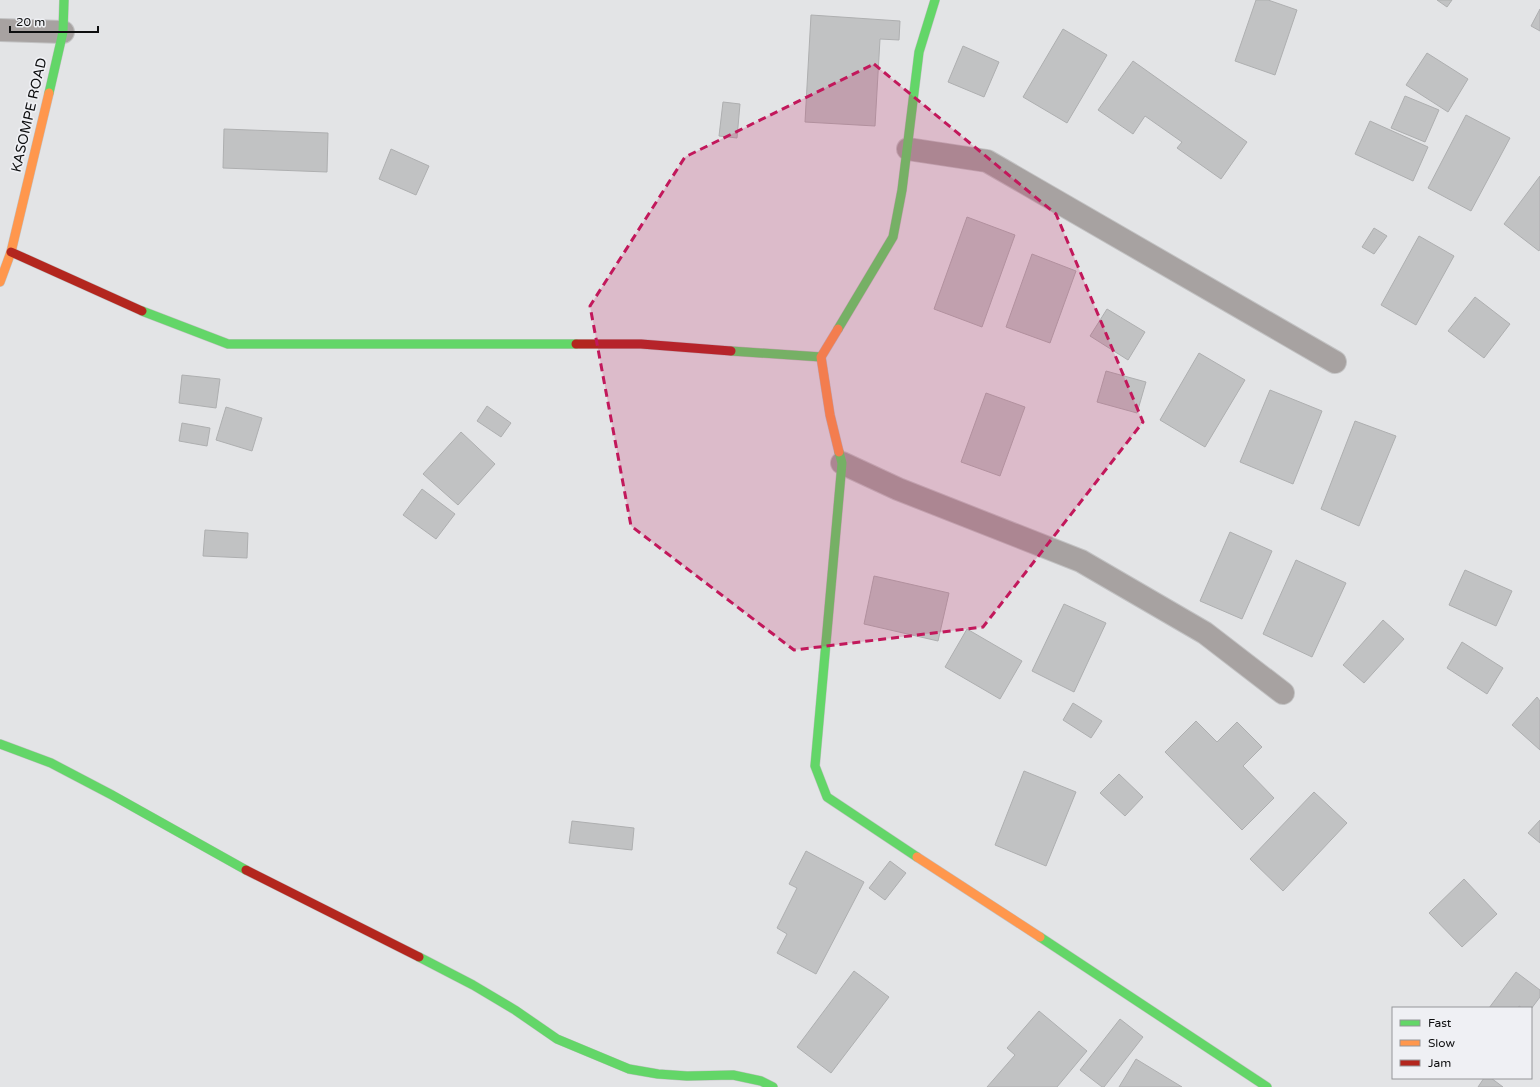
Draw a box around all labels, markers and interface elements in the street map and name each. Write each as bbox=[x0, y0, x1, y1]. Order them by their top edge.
scale bar bbox=[10, 8, 98, 34]
text: 20 m bbox=[16, 15, 45, 29]
street label: KASOMPE ROAD bbox=[8, 56, 50, 174]
legend bbox=[1392, 1007, 1532, 1079]
text: Fast bbox=[1428, 1016, 1452, 1030]
text: Slow bbox=[1428, 1036, 1455, 1050]
text: Jam bbox=[1428, 1056, 1451, 1070]

